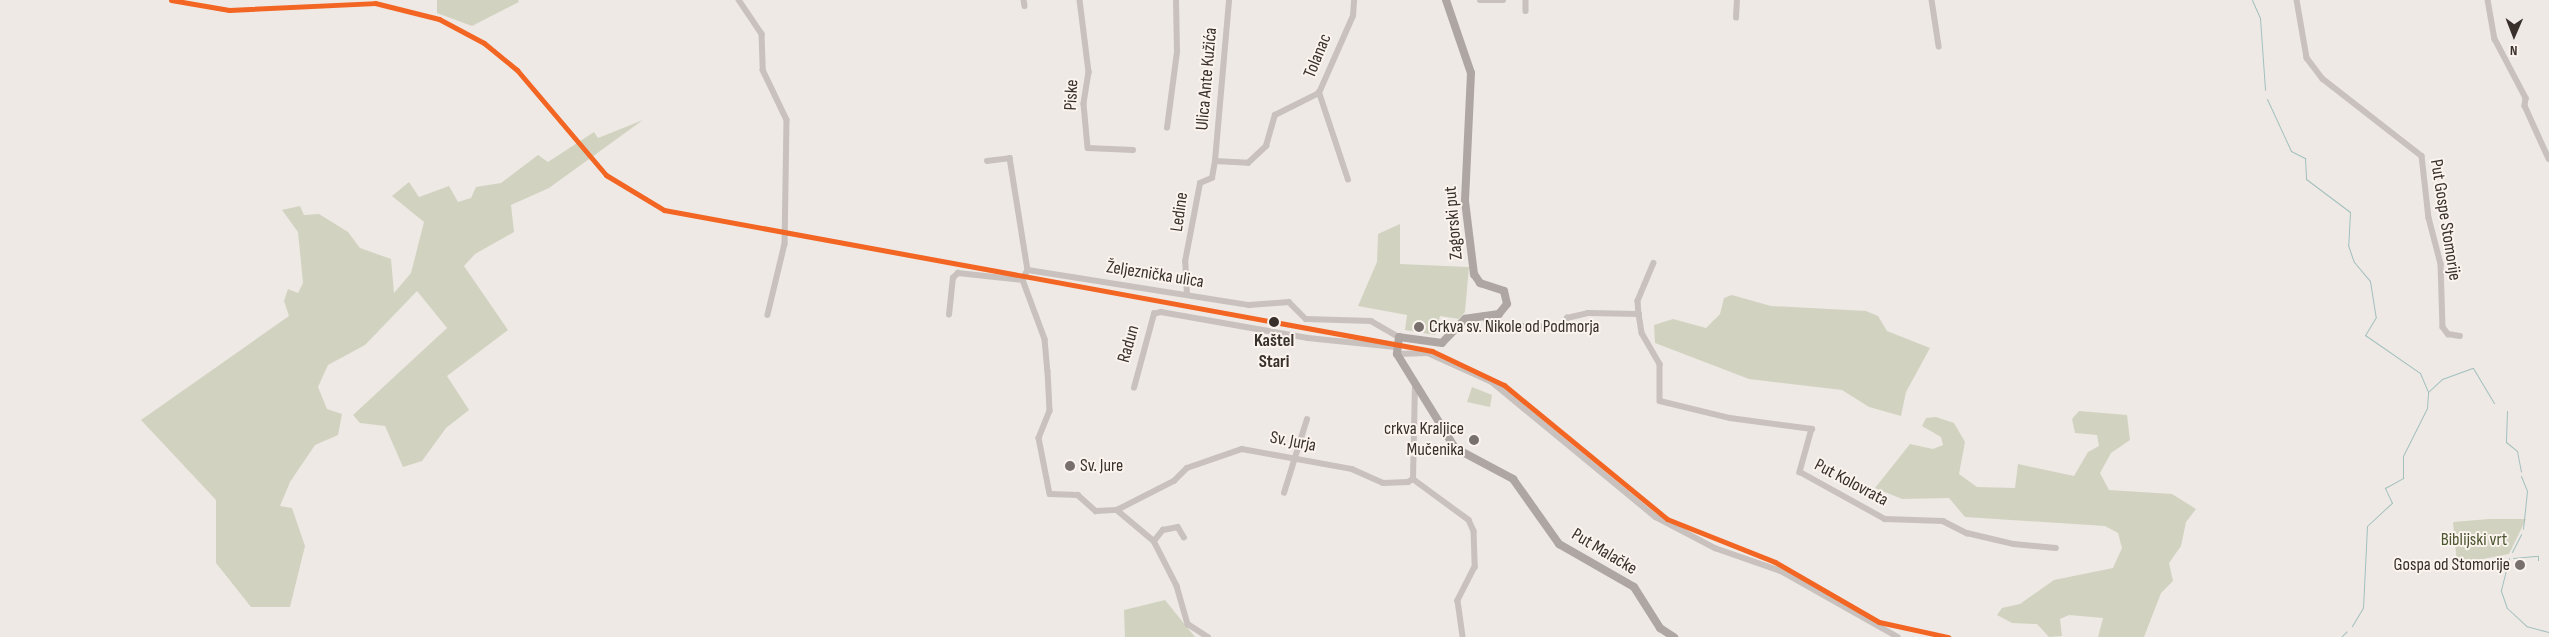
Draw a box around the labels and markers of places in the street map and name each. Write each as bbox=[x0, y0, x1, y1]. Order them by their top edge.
marker: Kaštel Stari bbox=[1267, 315, 1281, 329]
place label: Crkva sv. Nikole od Podmorja bbox=[1429, 316, 1600, 338]
marker: Crkva sv. Nikole od Podmorja bbox=[1413, 321, 1425, 333]
place label: Kaštel Stari bbox=[1254, 331, 1294, 374]
place label: crkva Kraljice Mučenika bbox=[1384, 419, 1464, 462]
marker: crkva Kraljice Mučenika bbox=[1468, 434, 1480, 446]
place label: Sv. Jure bbox=[1080, 455, 1123, 477]
marker: Sv. Jure bbox=[1064, 460, 1076, 472]
place label: Gospa od Stomorije bbox=[2393, 554, 2510, 576]
marker: Gospa od Stomorije bbox=[2514, 559, 2526, 571]

